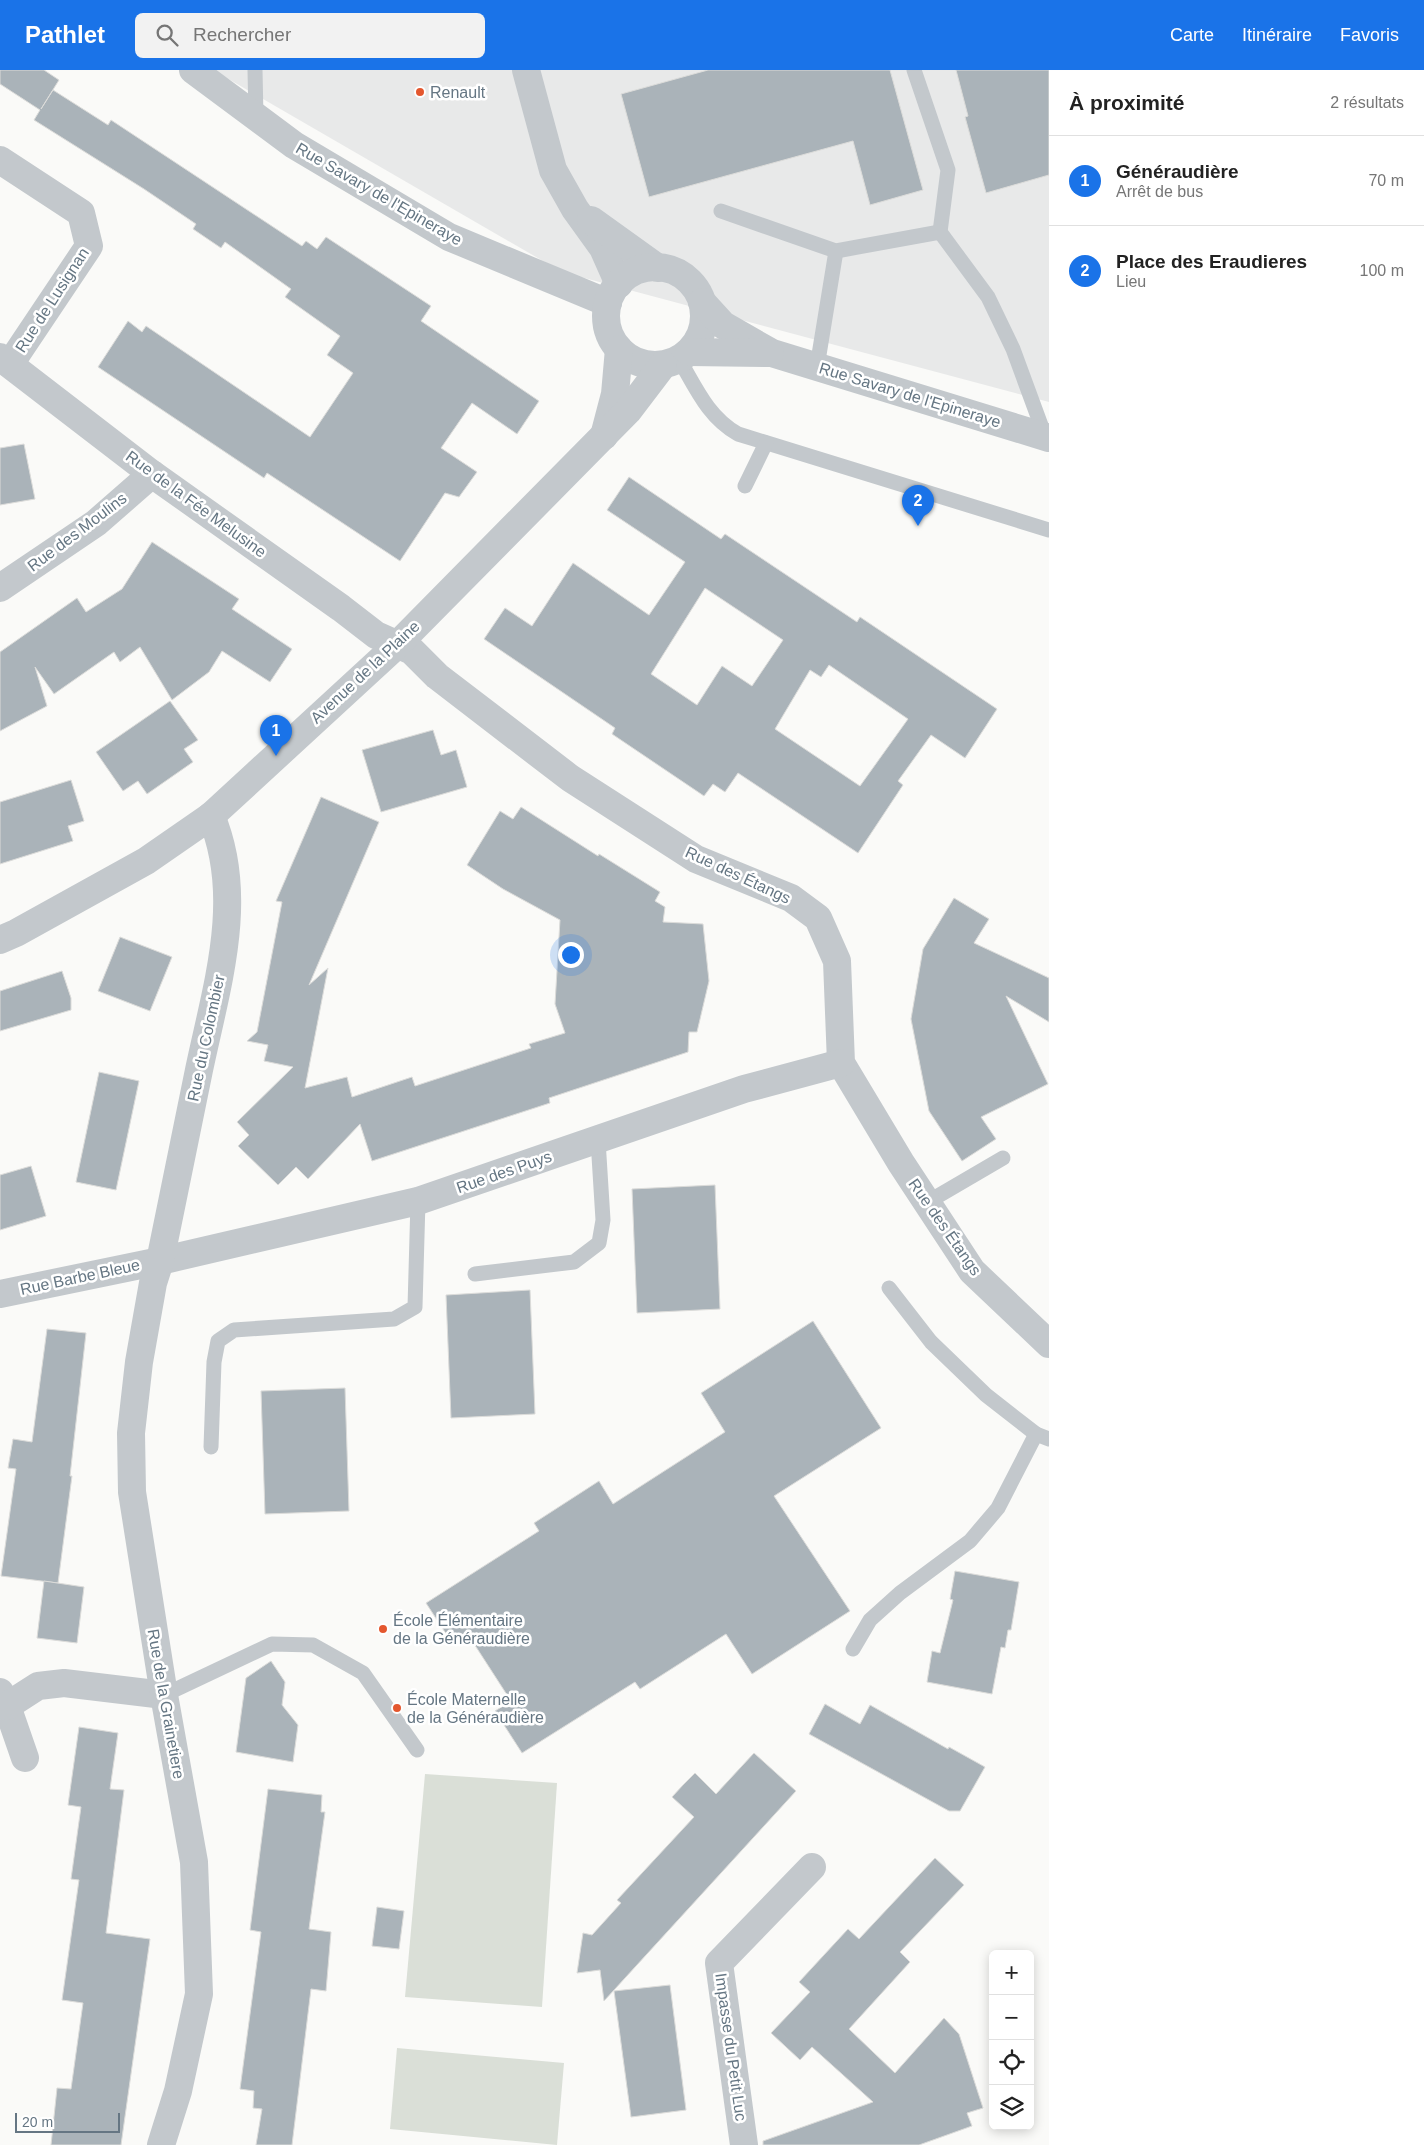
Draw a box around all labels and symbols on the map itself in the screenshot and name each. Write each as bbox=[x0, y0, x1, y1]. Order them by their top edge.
place label: Renault bbox=[430, 84, 486, 101]
marker: Renault bbox=[414, 86, 426, 98]
street label: Rue Savary de l'Epineraye bbox=[293, 139, 465, 249]
street label: Rue de Lusignan bbox=[12, 245, 92, 355]
street label: Rue Savary de l'Epineraye bbox=[817, 359, 1003, 431]
street label: Rue de la Fée Melusine bbox=[123, 447, 269, 561]
pin: 2 bbox=[902, 485, 934, 526]
street label: Rue des Moulins bbox=[24, 489, 130, 575]
street label: Avenue de la Plaine bbox=[307, 617, 423, 727]
pin: 1 bbox=[260, 715, 292, 756]
street label: Rue des Étangs bbox=[683, 842, 794, 907]
your location bbox=[558, 942, 584, 968]
street label: Rue du Colombier bbox=[184, 973, 228, 1103]
street label: Rue des Puys bbox=[454, 1148, 554, 1196]
street label: Rue des Étangs bbox=[905, 1175, 985, 1279]
street label: Rue Barbe Bleue bbox=[19, 1256, 141, 1298]
place label: École Élémentaire de la Généraudière bbox=[393, 1611, 530, 1647]
marker: École Élémentaire de la Généraudière bbox=[377, 1623, 389, 1635]
street label: Rue de la Grainetiere bbox=[144, 1628, 188, 1780]
place label: École Maternelle de la Généraudière bbox=[407, 1690, 544, 1726]
marker: École Maternelle de la Généraudière bbox=[391, 1702, 403, 1714]
street label: Impasse du Petit Luc bbox=[712, 1972, 750, 2122]
scale bar bbox=[15, 2110, 120, 2133]

